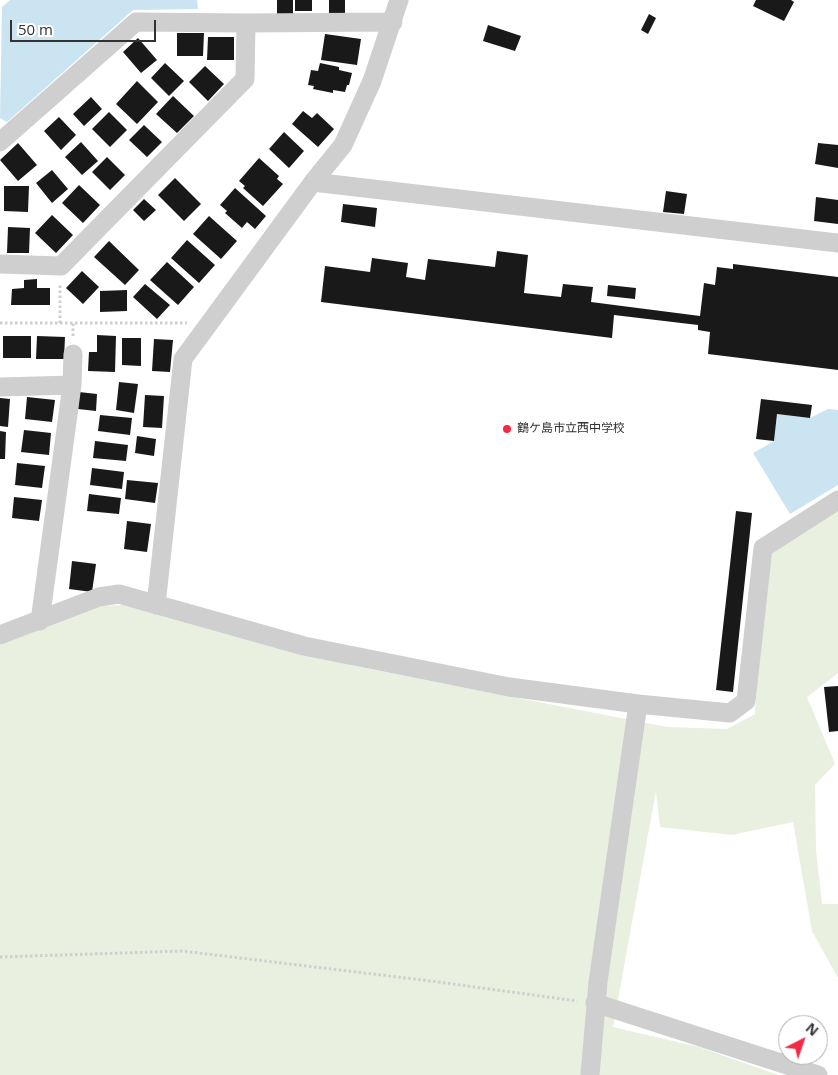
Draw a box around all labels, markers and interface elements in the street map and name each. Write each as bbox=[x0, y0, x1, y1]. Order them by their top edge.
scale bar bbox=[12, 10, 159, 42]
text: 50 m bbox=[18, 19, 53, 39]
place label: 鶴ケ島市立西中学校 bbox=[517, 422, 625, 436]
marker: 鶴ケ島市立西中学校 bbox=[501, 423, 513, 435]
north arrow bbox=[778, 1015, 828, 1065]
text: N bbox=[802, 1018, 823, 1040]

